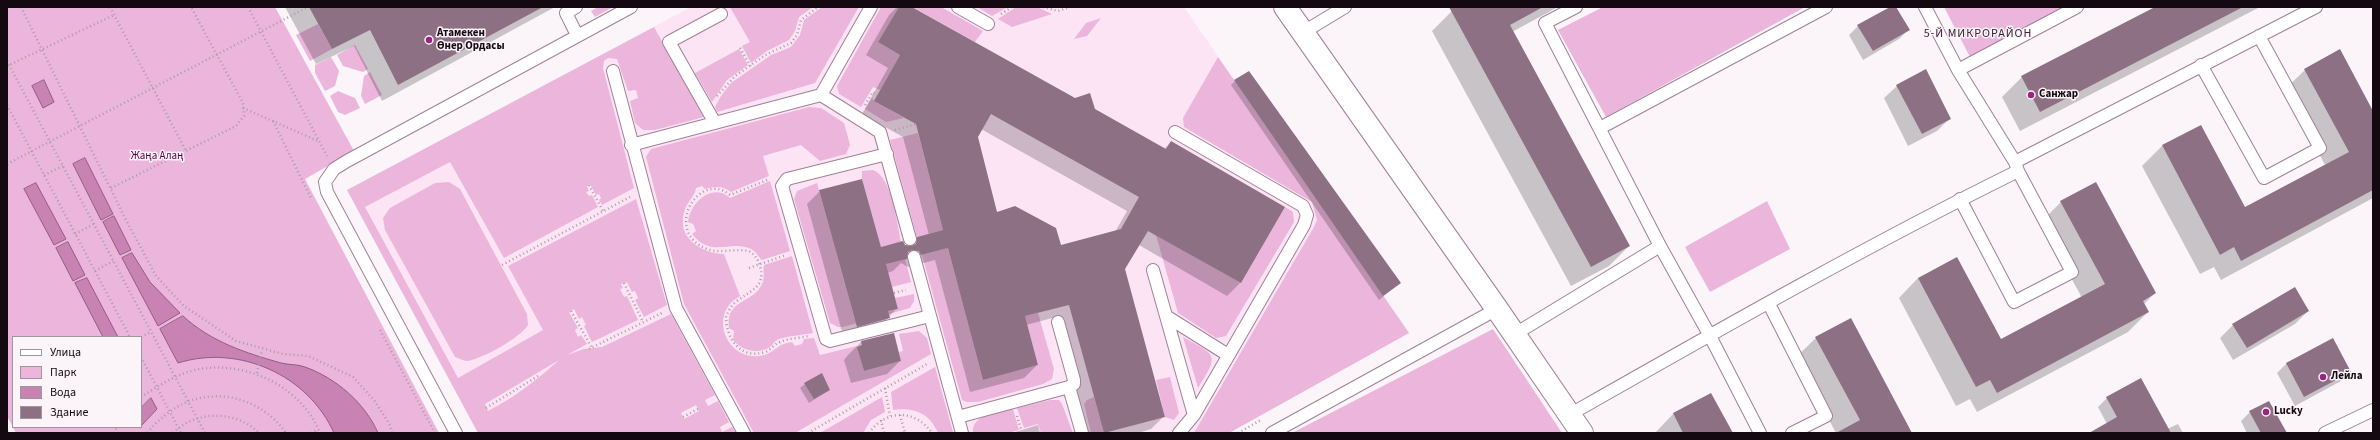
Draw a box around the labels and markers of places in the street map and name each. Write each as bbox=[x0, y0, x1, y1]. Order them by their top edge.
place label: Атамекен Өнер Ордасы bbox=[437, 27, 505, 53]
marker: Атамекен Өнер Ордасы bbox=[424, 35, 434, 45]
place label: Санжар bbox=[2039, 88, 2078, 102]
marker: Санжар bbox=[2026, 90, 2036, 100]
place label: Лейла bbox=[2331, 370, 2362, 384]
marker: Лейла bbox=[2318, 372, 2328, 382]
place label: Lucky bbox=[2274, 405, 2303, 419]
marker: Lucky bbox=[2261, 407, 2271, 417]

